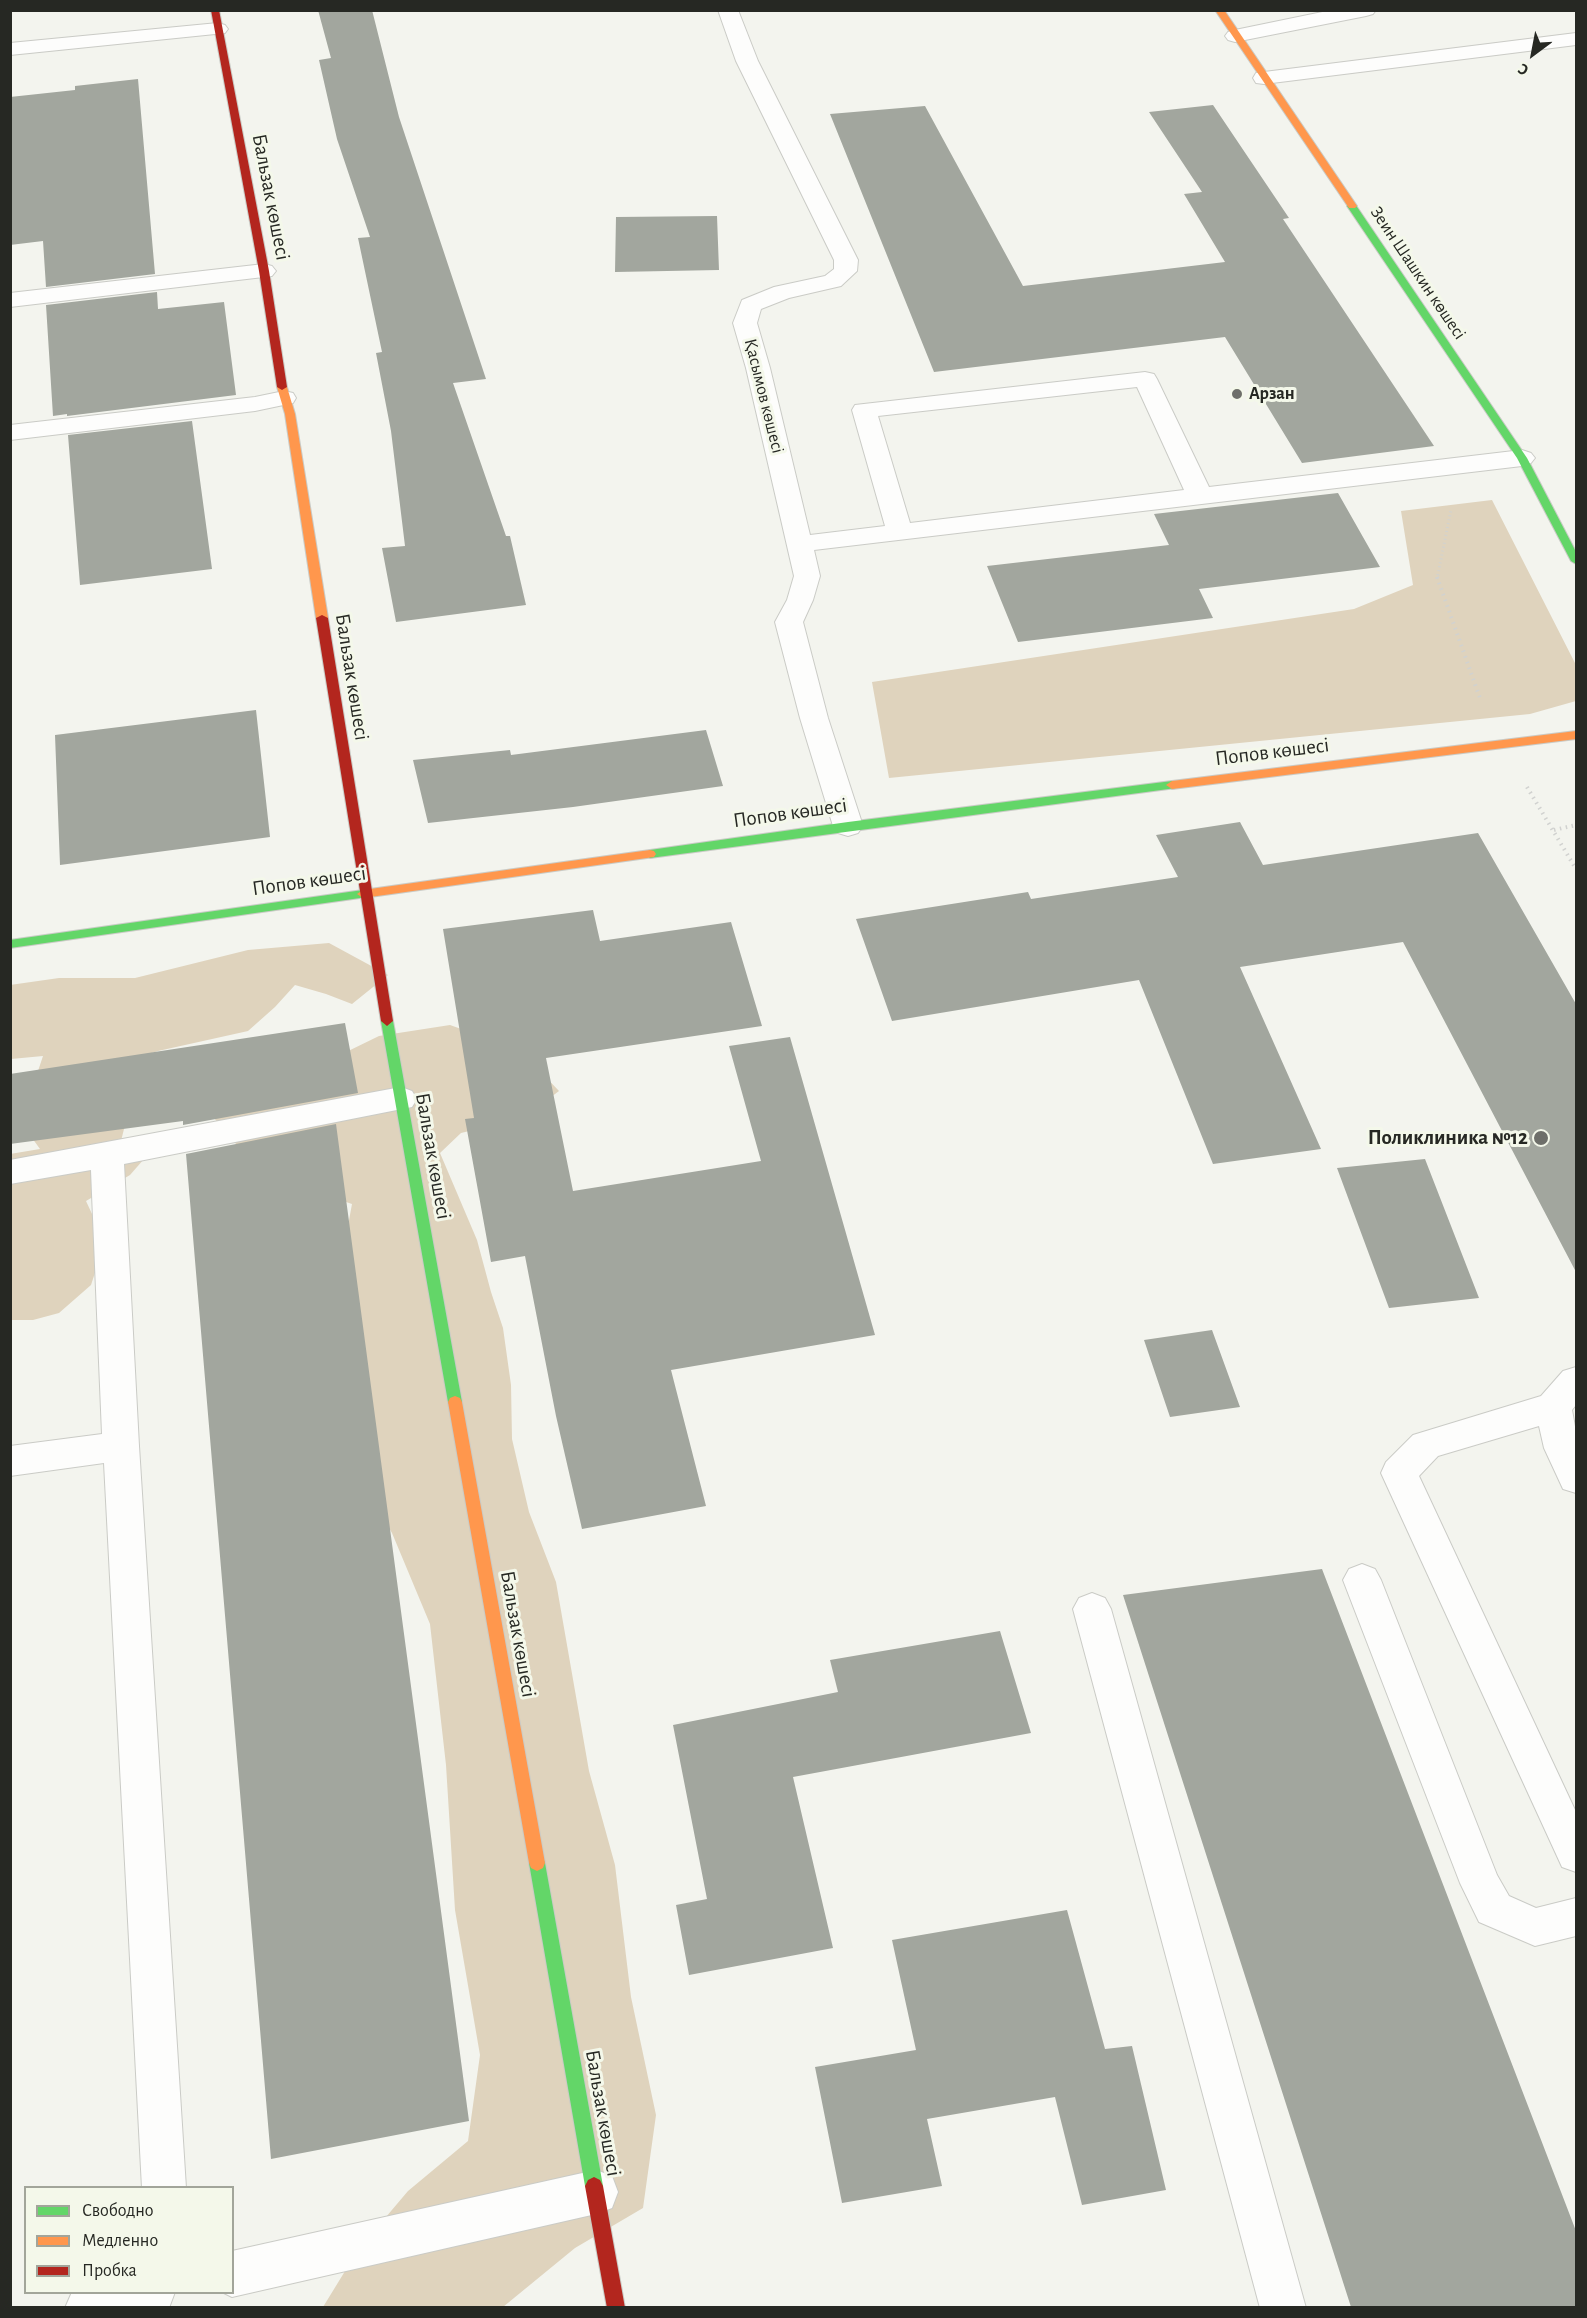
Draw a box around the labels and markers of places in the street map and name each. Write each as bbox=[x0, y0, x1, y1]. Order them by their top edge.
place label: Арзан bbox=[1249, 383, 1295, 405]
marker: Арзан bbox=[1230, 387, 1244, 401]
place label: Поликлиника №12 bbox=[1368, 1125, 1528, 1151]
marker: Поликлиника №12 bbox=[1532, 1129, 1550, 1147]

